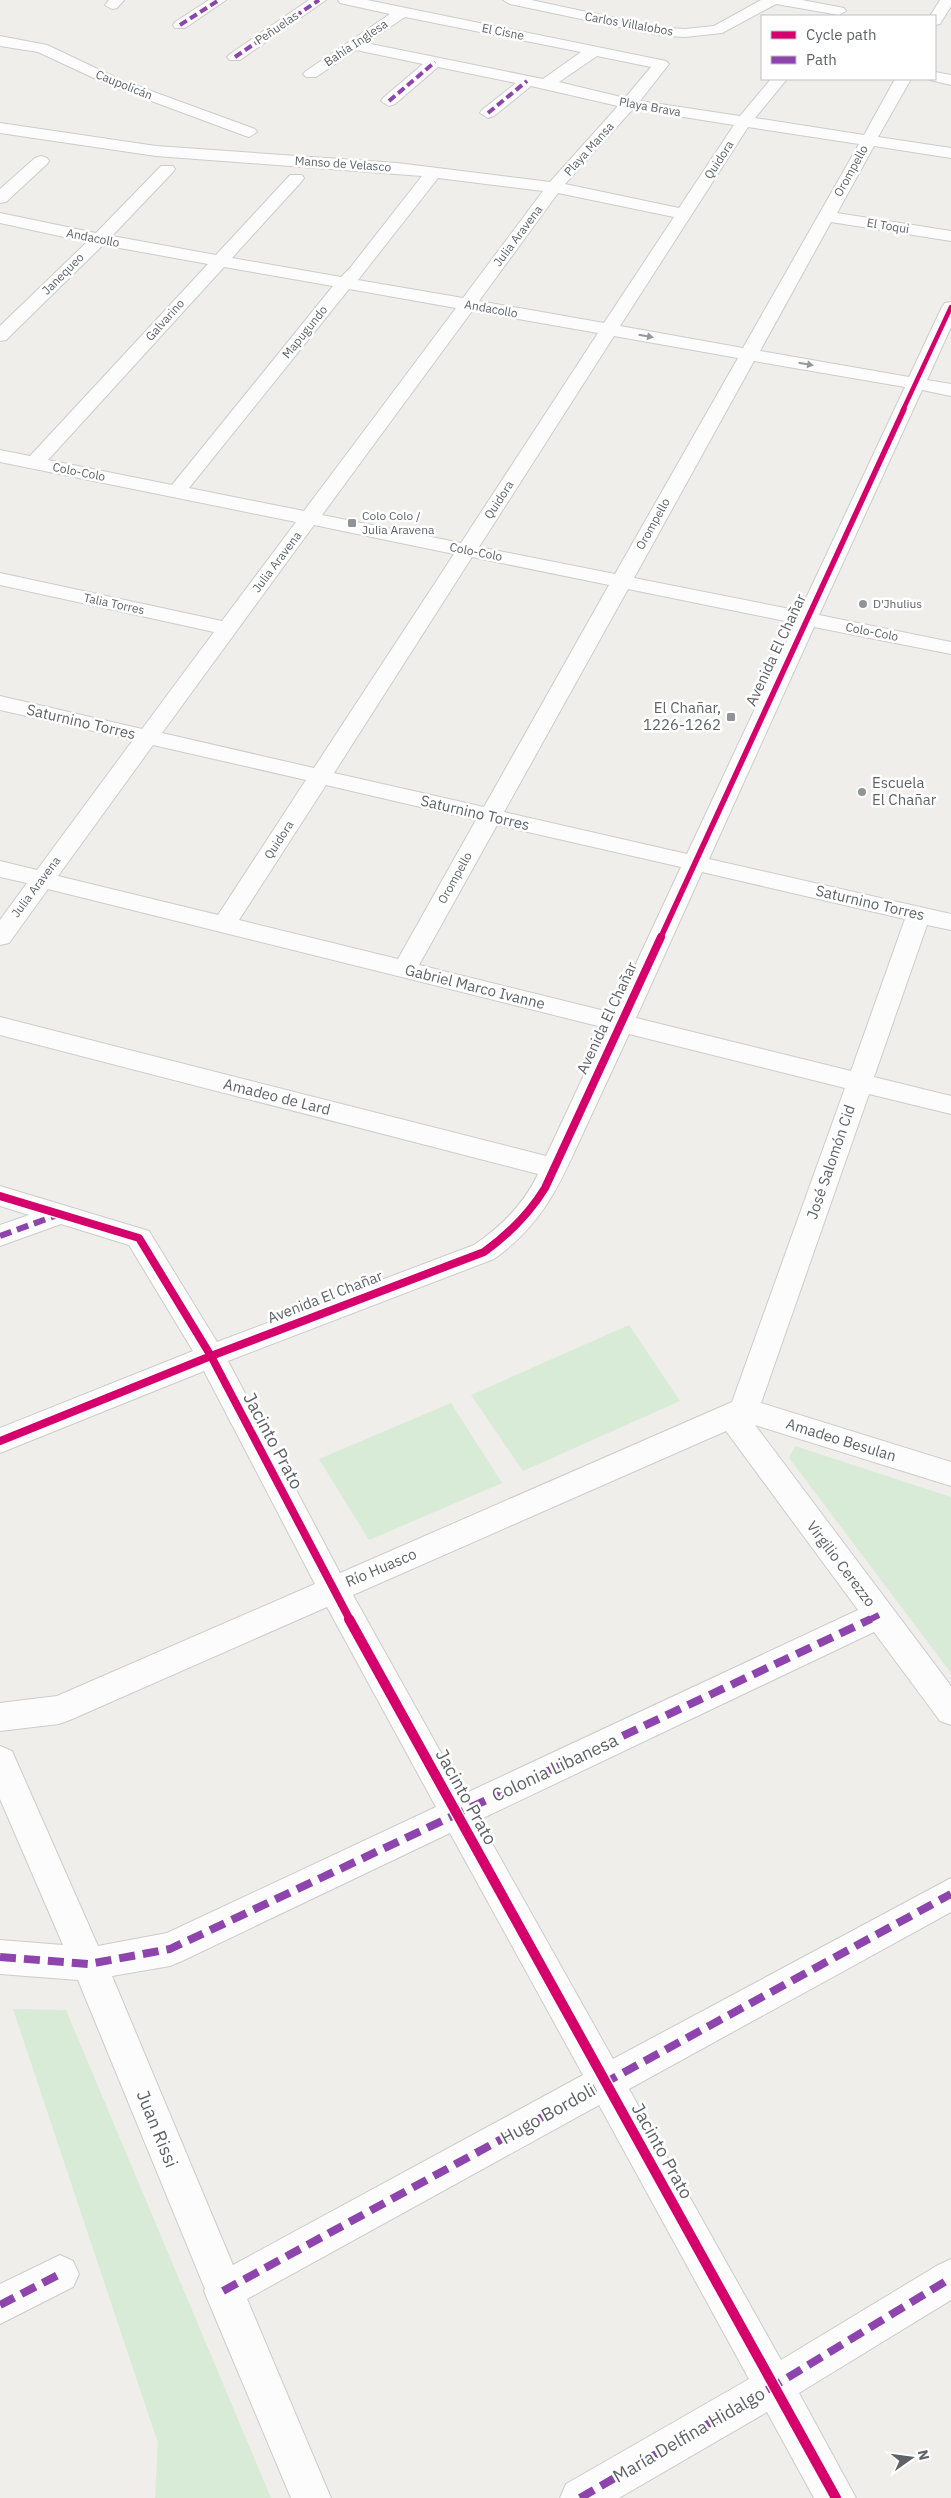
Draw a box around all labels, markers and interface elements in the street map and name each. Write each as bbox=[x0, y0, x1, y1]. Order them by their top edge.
street label: Peñuelas bbox=[252, 7, 302, 48]
street label: Carlos Villalobos bbox=[584, 8, 675, 39]
legend bbox=[761, 15, 936, 80]
street label: Bahía Inglesa bbox=[321, 16, 391, 69]
street label: El Cisne bbox=[481, 20, 526, 43]
text: Cycle path bbox=[806, 25, 877, 44]
text: Path bbox=[806, 50, 837, 69]
street label: Caupolicán bbox=[94, 66, 155, 103]
street label: Playa Brava bbox=[618, 94, 683, 119]
street label: Playa Mansa bbox=[561, 118, 617, 179]
street label: Quidora bbox=[701, 137, 737, 182]
street label: Orompello bbox=[830, 142, 871, 199]
street label: Manso de Velasco bbox=[294, 153, 392, 174]
street label: Julia Aravena bbox=[490, 202, 546, 269]
street label: El Toqui bbox=[866, 215, 910, 236]
street label: Andacollo bbox=[65, 225, 121, 250]
street label: Janequeo bbox=[39, 249, 87, 298]
street label: Galvarino bbox=[142, 295, 187, 344]
street label: Andacollo bbox=[463, 296, 519, 321]
street label: Mapugundo bbox=[279, 302, 331, 361]
one-way arrow bbox=[638, 333, 654, 341]
one-way arrow bbox=[798, 361, 814, 369]
street label: Colo-Colo bbox=[51, 459, 107, 484]
street label: Quidora bbox=[481, 477, 517, 522]
street label: Orompello bbox=[632, 495, 673, 552]
place label: Colo Colo / Julia Aravena bbox=[362, 508, 435, 537]
marker: Colo Colo / Julia Aravena bbox=[346, 517, 358, 529]
street label: Julia Aravena bbox=[249, 528, 305, 595]
street label: Colo-Colo bbox=[448, 539, 504, 564]
street label: Talia Torres bbox=[82, 590, 146, 617]
street label: Avenida El Chañar bbox=[741, 590, 810, 709]
place label: D'Jhulius bbox=[873, 596, 922, 611]
marker: D'Jhulius bbox=[857, 598, 869, 610]
street label: Colo-Colo bbox=[844, 619, 900, 644]
place label: El Chañar, 1226-1262 bbox=[643, 698, 721, 734]
street label: Saturnino Torres bbox=[25, 700, 137, 743]
marker: El Chañar, 1226-1262 bbox=[725, 711, 737, 723]
place label: Escuela El Chañar bbox=[872, 773, 937, 809]
marker: Escuela El Chañar bbox=[856, 786, 868, 798]
street label: Saturnino Torres bbox=[419, 791, 531, 834]
street label: Quidora bbox=[261, 817, 297, 862]
street label: Orompello bbox=[434, 849, 475, 906]
street label: Julia Aravena bbox=[8, 853, 64, 920]
street label: Saturnino Torres bbox=[814, 881, 926, 924]
street label: Avenida El Chañar bbox=[572, 958, 641, 1077]
street label: Gabriel Marco Ivanne bbox=[403, 960, 547, 1013]
street label: Amadeo de Lard bbox=[222, 1074, 333, 1119]
street label: José Salomón Cid bbox=[802, 1102, 859, 1221]
street label: Avenida El Chañar bbox=[265, 1266, 385, 1327]
street label: Jacinto Prato bbox=[238, 1388, 309, 1493]
street label: Amadeo Besulan bbox=[784, 1414, 898, 1465]
street label: Virgilio Cerezzo bbox=[803, 1517, 880, 1610]
street label: Río Huasco bbox=[342, 1544, 419, 1591]
street label: Colonia Libanesa bbox=[488, 1728, 622, 1807]
street label: Jacinto Prato bbox=[431, 1745, 502, 1849]
street label: Hugo Bordoli bbox=[496, 2078, 599, 2149]
street label: Juan Rissi bbox=[132, 2087, 183, 2171]
street label: Jacinto Prato bbox=[627, 2099, 698, 2203]
street label: María Delfina Hidalgo bbox=[609, 2382, 769, 2488]
north arrow bbox=[886, 2433, 936, 2483]
text: N bbox=[914, 2448, 934, 2462]

